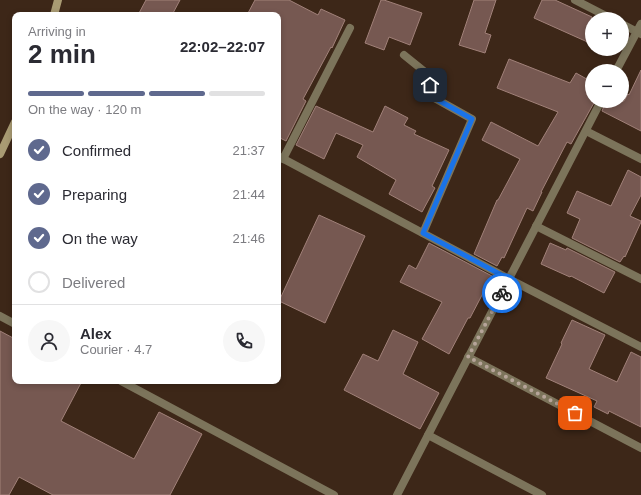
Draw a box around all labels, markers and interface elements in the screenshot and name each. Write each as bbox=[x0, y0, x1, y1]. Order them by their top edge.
map controls bbox=[585, 12, 629, 108]
button: + bbox=[585, 12, 629, 56]
text: Arriving in bbox=[28, 24, 86, 39]
text: 22:02–22:07 bbox=[180, 38, 265, 55]
text: 2 min bbox=[28, 39, 96, 69]
button: − bbox=[585, 64, 629, 108]
pin bbox=[413, 68, 447, 102]
icon: home bbox=[419, 74, 441, 96]
text: On the way · 120 m bbox=[28, 102, 141, 117]
icon: check bbox=[28, 139, 50, 161]
text: Confirmed bbox=[62, 142, 131, 159]
text: 21:37 bbox=[232, 143, 265, 158]
icon: check bbox=[28, 183, 50, 205]
text: Preparing bbox=[62, 186, 127, 203]
text: 21:44 bbox=[232, 187, 265, 202]
icon: check bbox=[28, 227, 50, 249]
text: On the way bbox=[62, 230, 138, 247]
text: 21:46 bbox=[232, 231, 265, 246]
courier bbox=[482, 273, 522, 313]
text: Delivered bbox=[62, 274, 125, 291]
icon: bike bbox=[491, 282, 513, 304]
button: person bbox=[28, 320, 70, 362]
button: phone bbox=[223, 320, 265, 362]
text: Alex bbox=[80, 325, 112, 342]
text: Courier · 4.7 bbox=[80, 342, 152, 357]
pin bbox=[558, 396, 592, 430]
icon: bag bbox=[564, 402, 586, 424]

